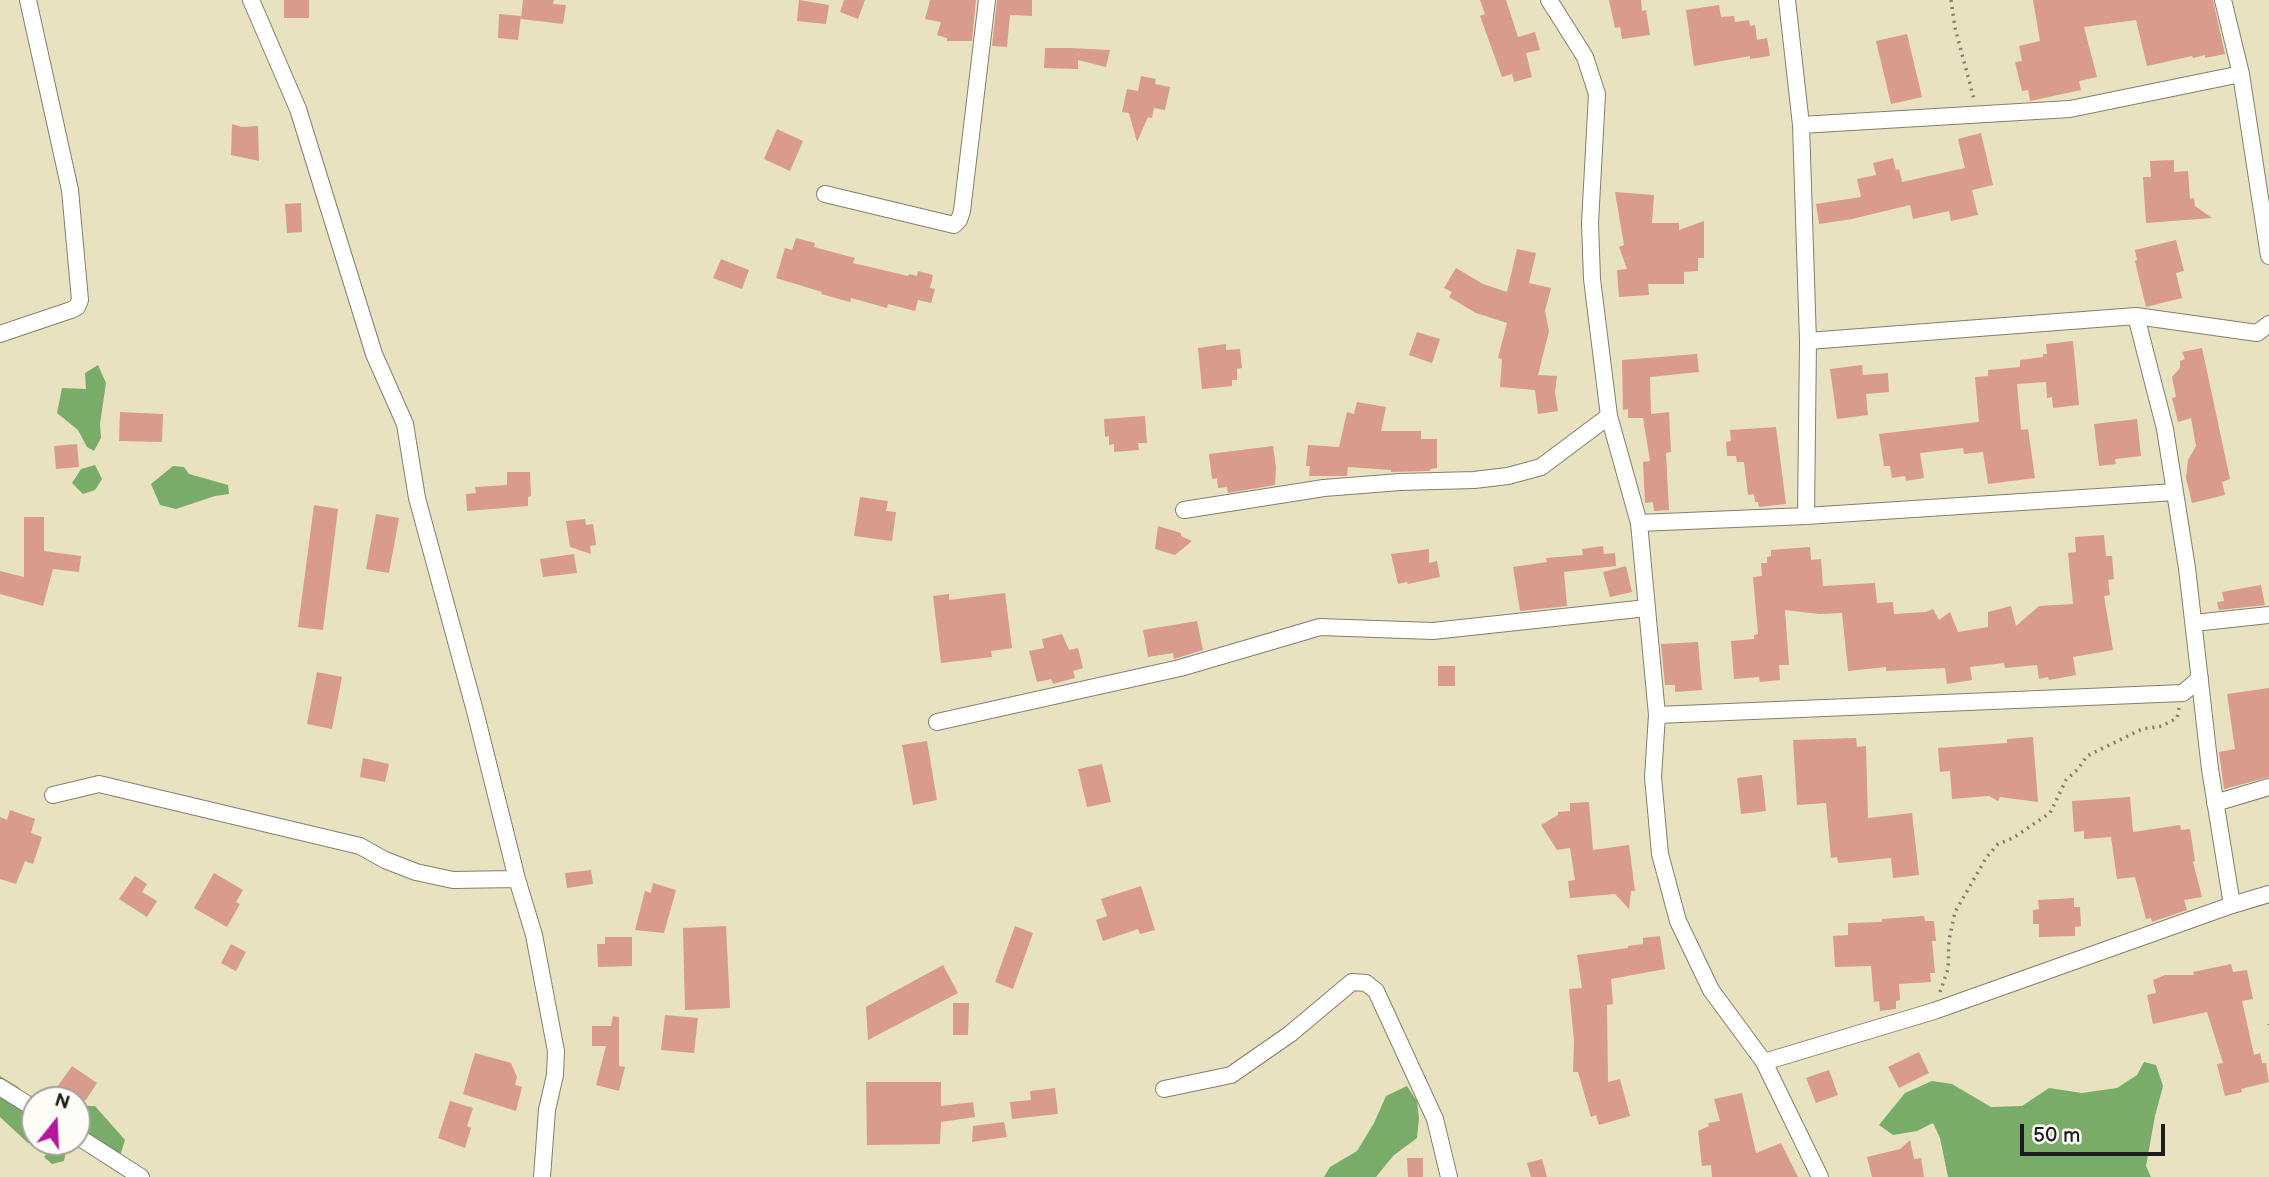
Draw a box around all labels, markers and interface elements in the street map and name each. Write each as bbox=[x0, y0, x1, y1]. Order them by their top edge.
north arrow bbox=[21, 1086, 91, 1156]
text: N bbox=[52, 1089, 72, 1116]
scale bar bbox=[2024, 1110, 2169, 1154]
text: 50 m bbox=[2033, 1123, 2080, 1148]

